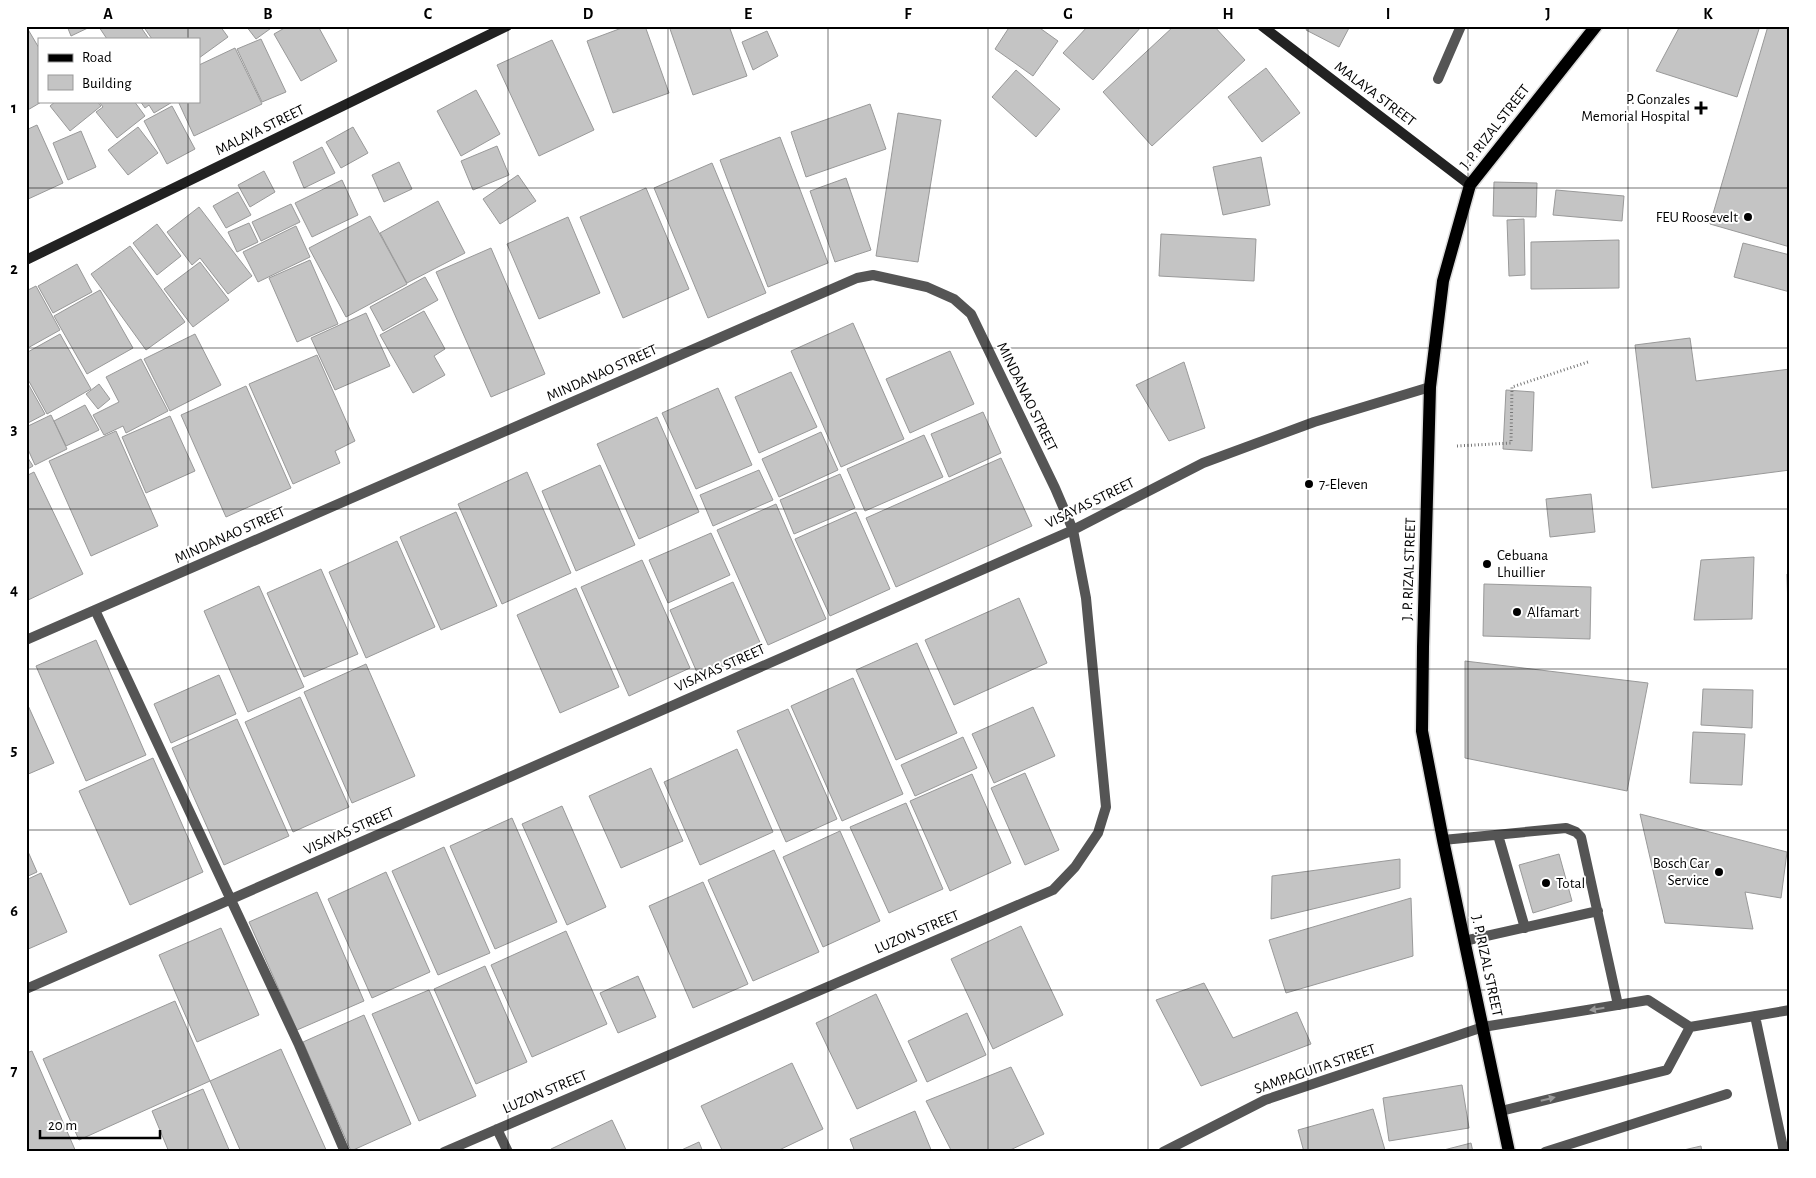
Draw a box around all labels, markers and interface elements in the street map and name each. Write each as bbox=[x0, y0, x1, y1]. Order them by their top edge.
text: A bbox=[103, 6, 113, 22]
text: B bbox=[263, 6, 273, 22]
text: C bbox=[424, 6, 433, 22]
text: D bbox=[583, 6, 594, 22]
text: E bbox=[744, 6, 752, 22]
text: F bbox=[904, 6, 912, 22]
text: G bbox=[1063, 6, 1073, 22]
text: H bbox=[1222, 6, 1234, 22]
text: I bbox=[1386, 6, 1390, 22]
text: J bbox=[1545, 6, 1551, 22]
text: K bbox=[1703, 6, 1713, 22]
legend bbox=[38, 38, 200, 102]
text: Road bbox=[82, 50, 112, 65]
street label: MALAYA STREET bbox=[1332, 59, 1419, 130]
text: Building bbox=[82, 76, 132, 91]
street label: J. P. RIZAL STREET bbox=[1457, 81, 1533, 172]
place label: P. Gonzales Memorial Hospital bbox=[1581, 92, 1690, 124]
text: 1 bbox=[11, 100, 17, 116]
marker: P. Gonzales Memorial Hospital bbox=[1694, 101, 1708, 115]
street label: MALAYA STREET bbox=[213, 102, 308, 158]
place label: FEU Roosevelt bbox=[1656, 210, 1738, 225]
marker: FEU Roosevelt bbox=[1742, 211, 1754, 223]
text: 2 bbox=[10, 261, 18, 277]
street label: MINDANAO STREET bbox=[994, 340, 1060, 454]
street label: MINDANAO STREET bbox=[544, 342, 660, 404]
text: 3 bbox=[11, 421, 18, 437]
street label: VISAYAS STREET bbox=[1043, 475, 1138, 531]
place label: 7-Eleven bbox=[1319, 477, 1368, 492]
marker: 7-Eleven bbox=[1303, 478, 1315, 490]
street label: MINDANAO STREET bbox=[172, 504, 288, 566]
street label: J. P. RIZAL STREET bbox=[1400, 517, 1418, 621]
place label: Cebuana Lhuillier bbox=[1497, 548, 1548, 580]
marker: Cebuana Lhuillier bbox=[1481, 558, 1493, 570]
text: 4 bbox=[10, 582, 18, 598]
place label: Alfamart bbox=[1527, 605, 1579, 620]
marker: Alfamart bbox=[1511, 606, 1523, 618]
street label: VISAYAS STREET bbox=[673, 641, 768, 695]
text: 5 bbox=[11, 742, 18, 758]
street label: VISAYAS STREET bbox=[302, 804, 397, 858]
place label: Bosch Car Service bbox=[1653, 856, 1709, 888]
marker: Bosch Car Service bbox=[1713, 866, 1725, 878]
place label: Total bbox=[1556, 876, 1585, 891]
marker: Total bbox=[1540, 877, 1552, 889]
text: 6 bbox=[10, 903, 18, 919]
street label: LUZON STREET bbox=[873, 907, 962, 957]
street label: J. P. RIZAL STREET bbox=[1469, 914, 1505, 1019]
one-way arrow bbox=[1589, 1005, 1605, 1013]
street label: SAMPAGUITA STREET bbox=[1252, 1041, 1378, 1097]
text: 7 bbox=[11, 1063, 18, 1079]
street label: LUZON STREET bbox=[501, 1067, 590, 1117]
one-way arrow bbox=[1541, 1095, 1556, 1103]
scale bar bbox=[40, 1108, 160, 1140]
text: 20 m bbox=[48, 1118, 77, 1133]

